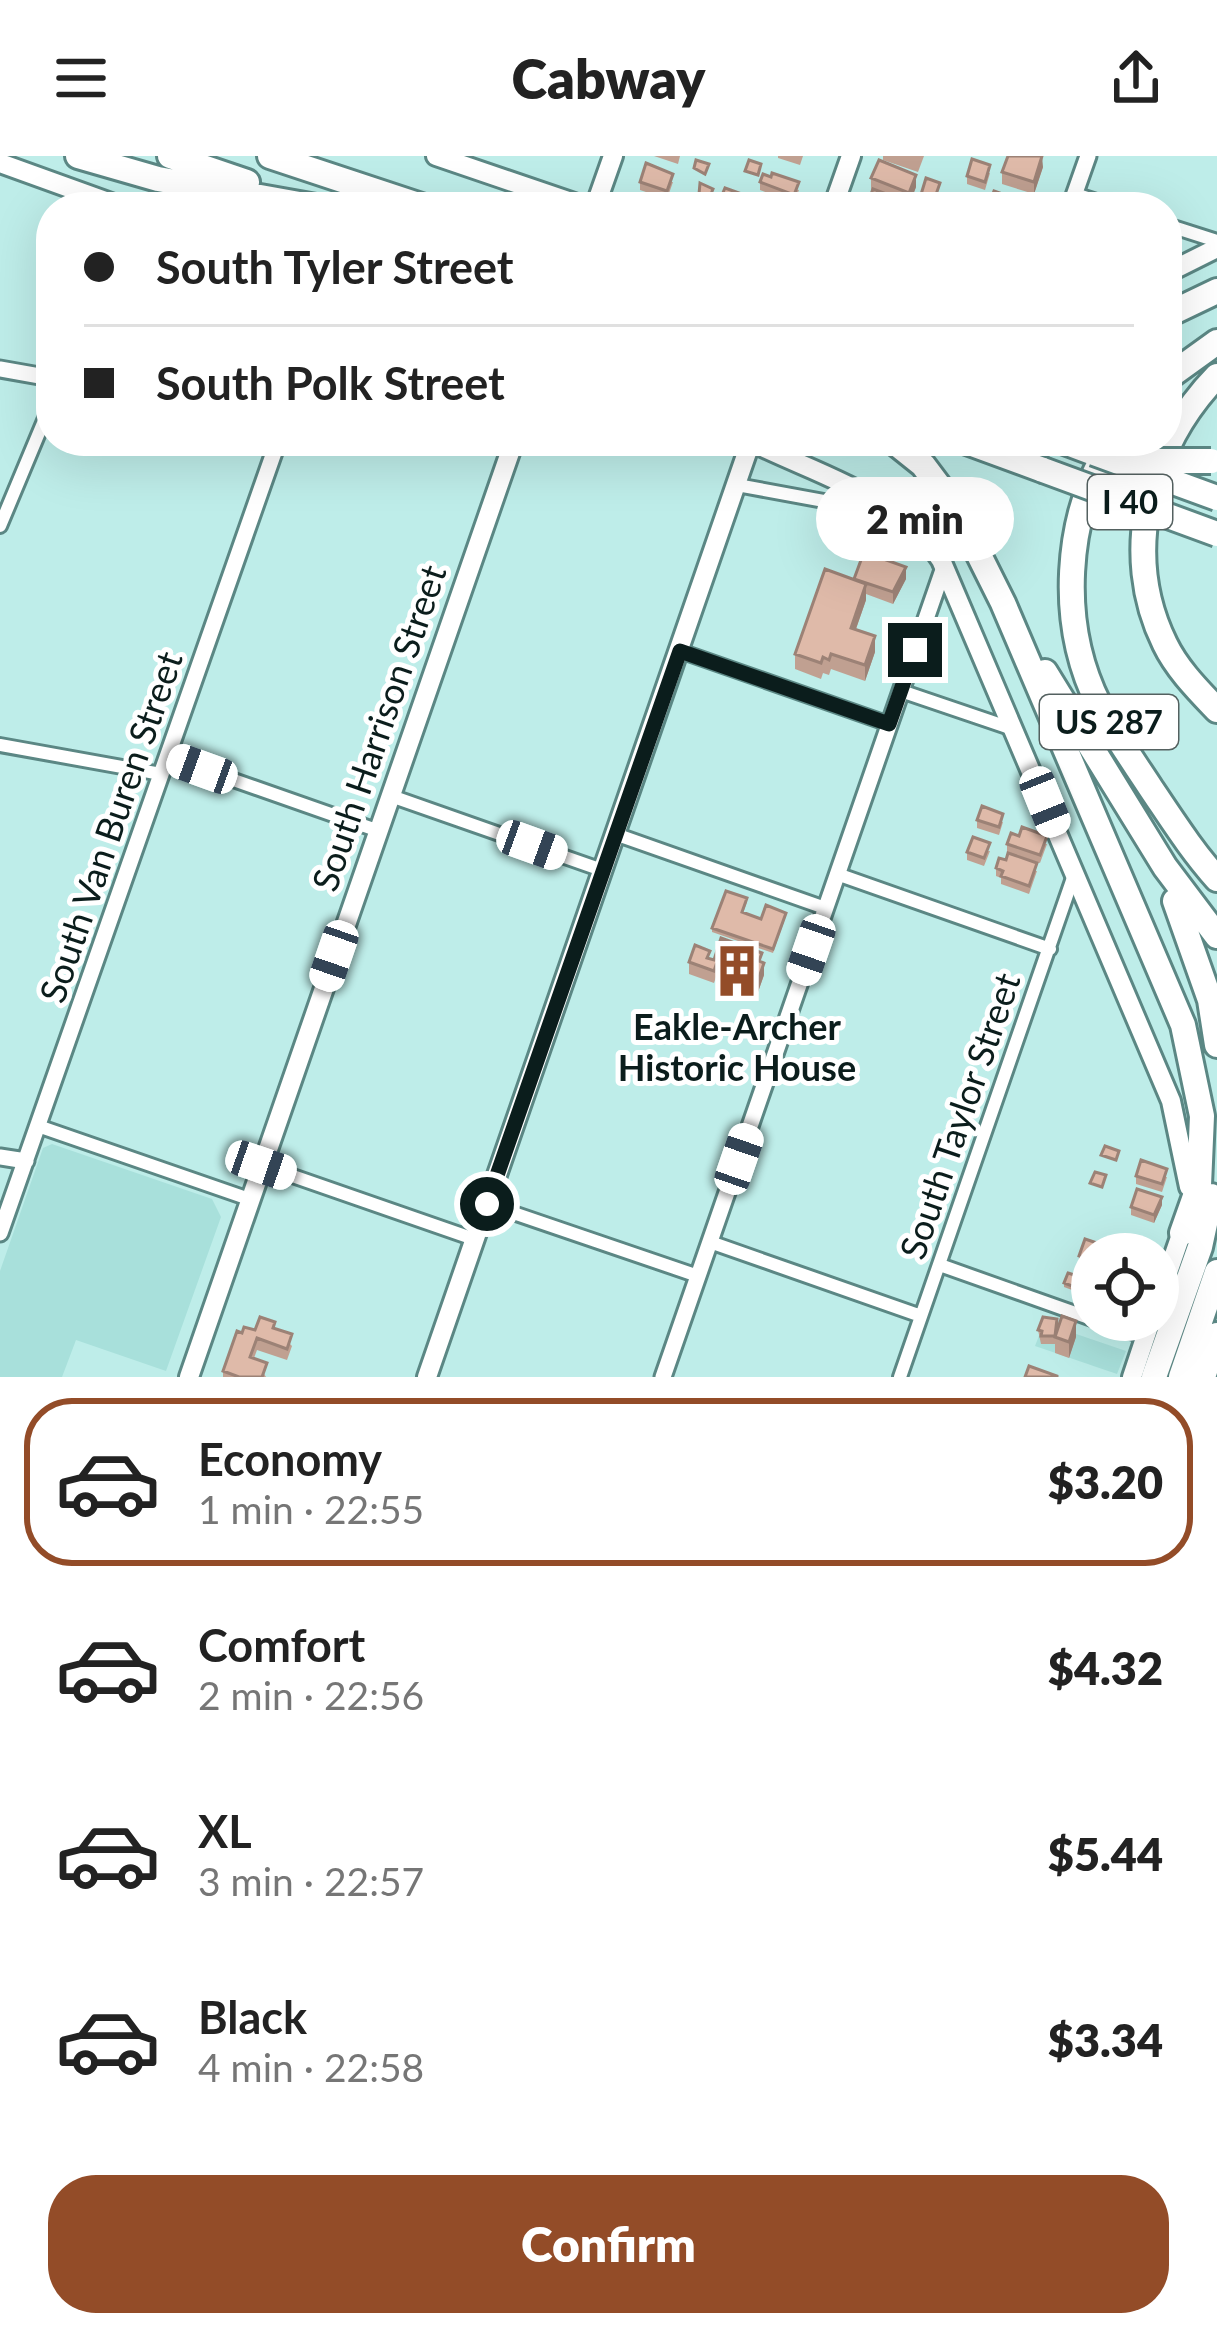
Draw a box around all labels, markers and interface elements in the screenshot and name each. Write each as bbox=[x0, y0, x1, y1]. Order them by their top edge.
icon: menu bbox=[48, 45, 114, 111]
icon: share bbox=[1103, 45, 1169, 111]
text: Cabway bbox=[512, 46, 705, 111]
text: South Tyler Street bbox=[156, 240, 514, 294]
text: South Polk Street bbox=[156, 356, 505, 410]
road number: I 40 bbox=[1088, 475, 1172, 529]
callout: 2 min bbox=[816, 476, 1014, 560]
text: 2 min bbox=[866, 496, 964, 542]
street label: South Harrison Street bbox=[302, 559, 455, 896]
route end bbox=[888, 623, 942, 677]
street label: South Van Buren Street bbox=[29, 645, 191, 1008]
road number: US 287 bbox=[1040, 695, 1178, 749]
car bbox=[162, 740, 242, 798]
car bbox=[1015, 762, 1075, 842]
car bbox=[492, 816, 572, 874]
car bbox=[782, 910, 840, 990]
car bbox=[305, 916, 363, 996]
building icon: Eakle-Archer Historic House bbox=[708, 942, 766, 1000]
street label: South Taylor Street bbox=[890, 967, 1029, 1264]
place label: Eakle-Archer Historic House bbox=[618, 1004, 856, 1089]
car bbox=[710, 1119, 768, 1199]
car bbox=[221, 1136, 301, 1194]
route start bbox=[460, 1177, 514, 1231]
map controls bbox=[1071, 1233, 1179, 1341]
button: locate bbox=[1071, 1233, 1179, 1341]
icon: car bbox=[54, 1428, 162, 1536]
text: Economy bbox=[198, 1432, 382, 1486]
text: $3.20 bbox=[1048, 1455, 1163, 1509]
text: 1 min · 22:55 bbox=[198, 1486, 424, 1532]
icon: car bbox=[54, 1614, 162, 1722]
text: Comfort bbox=[198, 1618, 365, 1672]
text: $4.32 bbox=[1048, 1641, 1163, 1695]
text: 2 min · 22:56 bbox=[198, 1672, 424, 1718]
icon: car bbox=[54, 1800, 162, 1908]
text: XL bbox=[198, 1804, 252, 1858]
text: $5.44 bbox=[1048, 1827, 1163, 1881]
text: 3 min · 22:57 bbox=[198, 1858, 424, 1904]
icon: car bbox=[54, 1986, 162, 2094]
text: Black bbox=[198, 1990, 307, 2044]
text: $3.34 bbox=[1048, 2013, 1163, 2067]
text: 4 min · 22:58 bbox=[198, 2044, 424, 2090]
button: Confirm bbox=[48, 2175, 1169, 2313]

